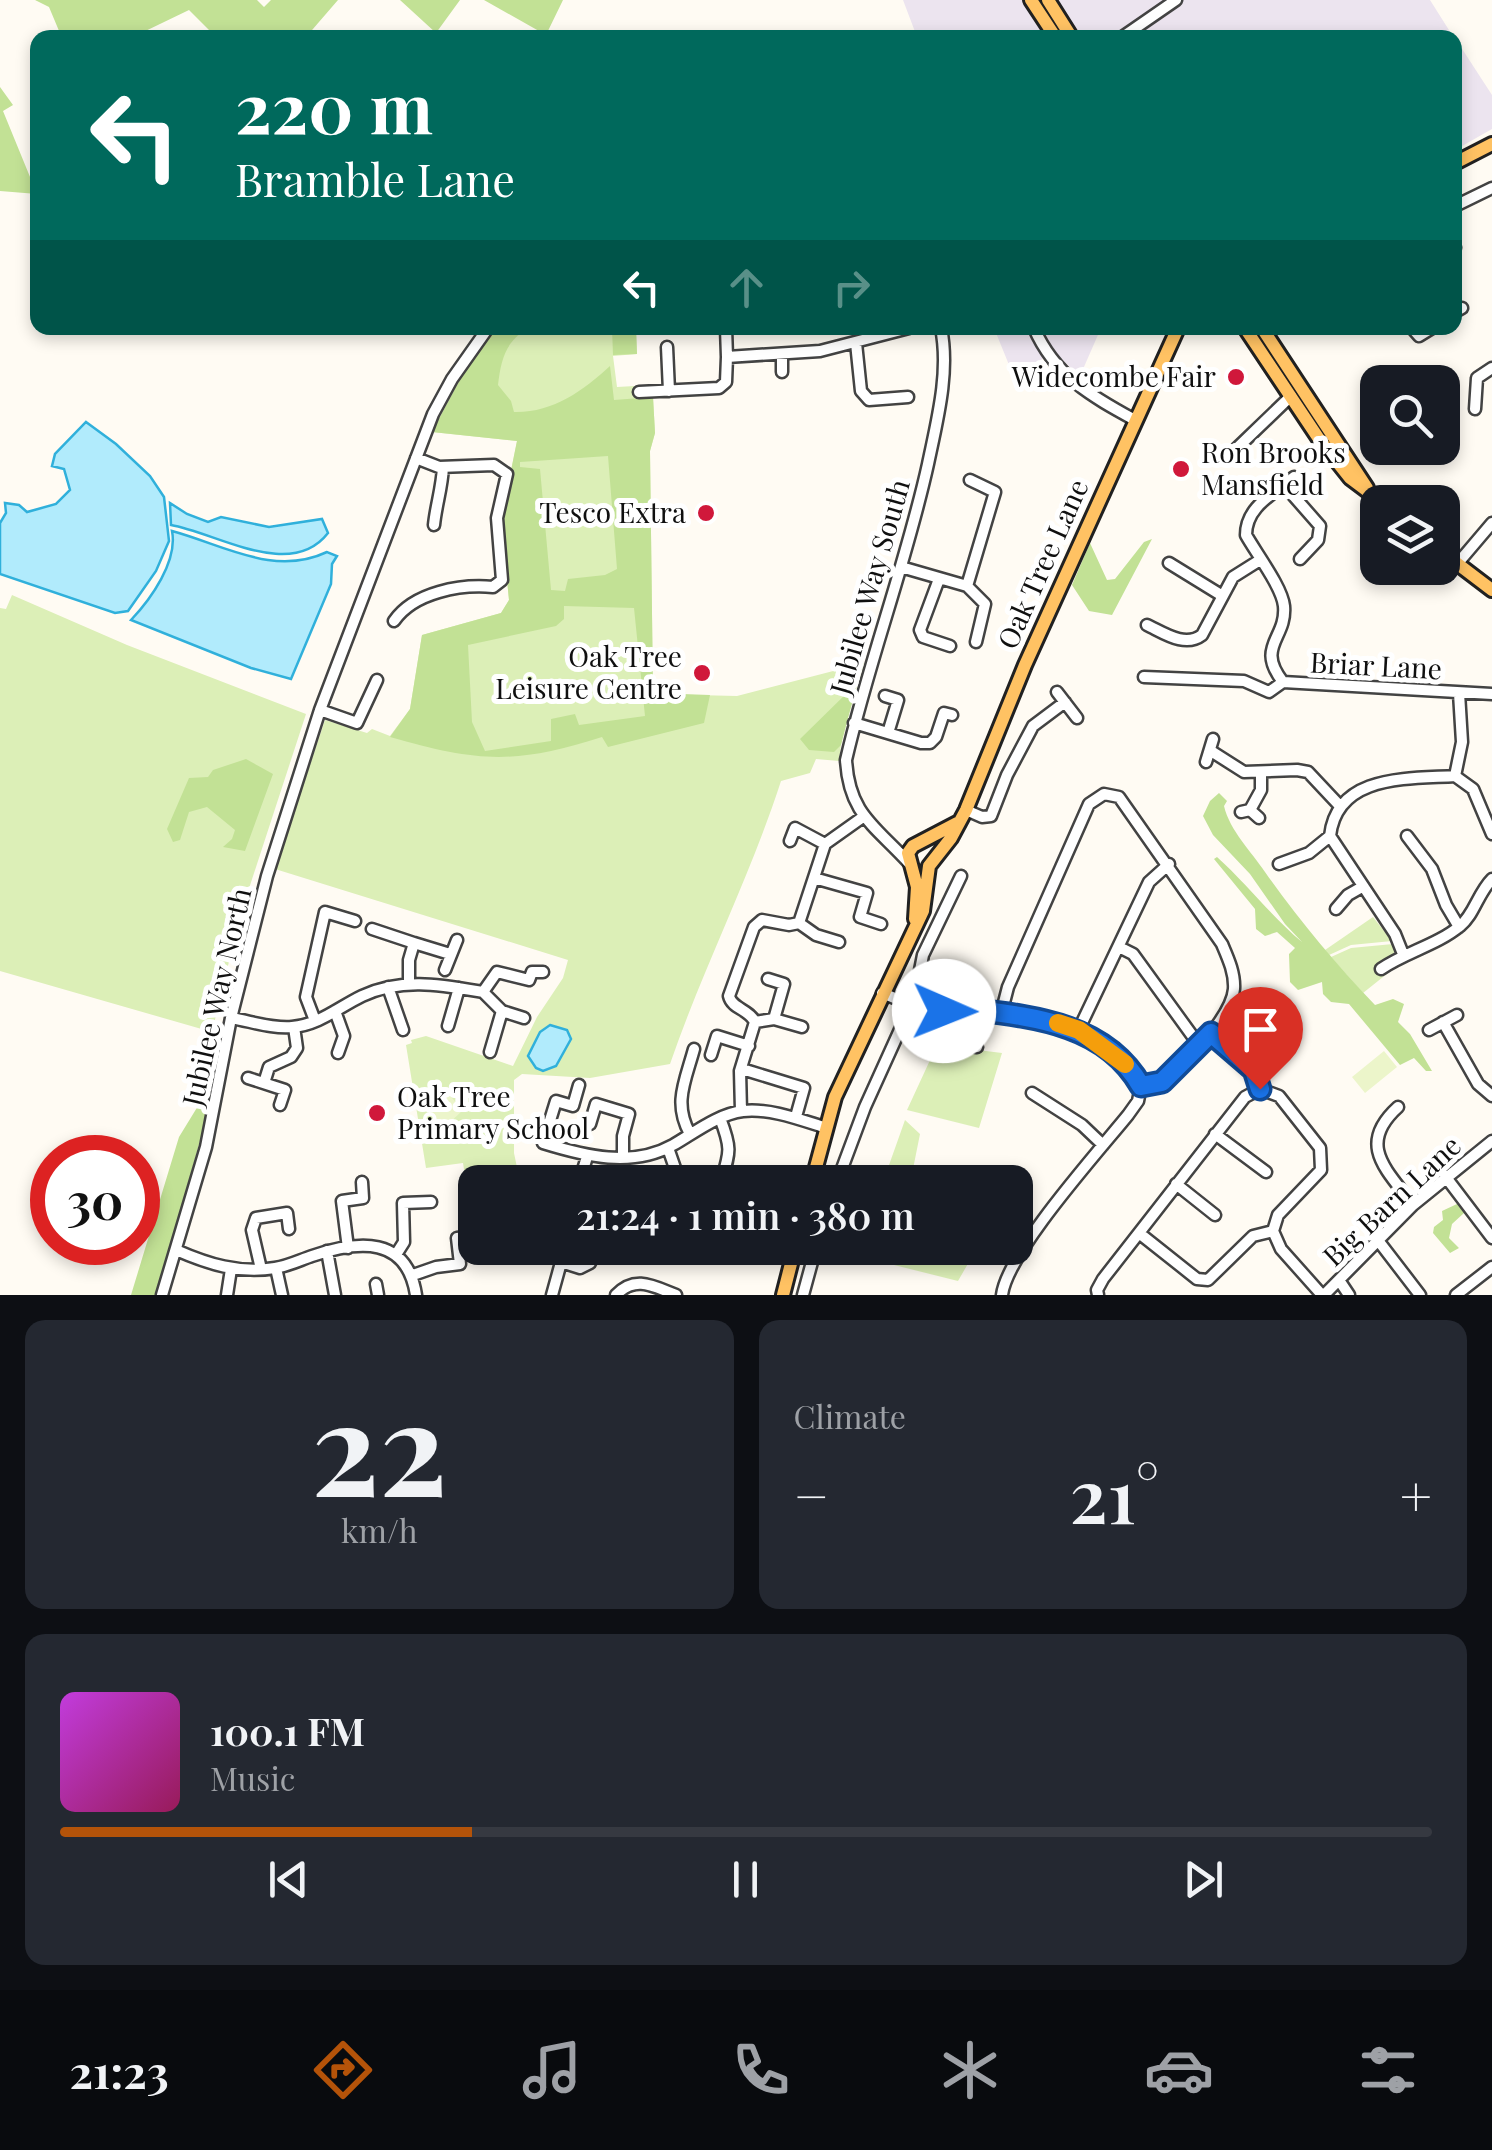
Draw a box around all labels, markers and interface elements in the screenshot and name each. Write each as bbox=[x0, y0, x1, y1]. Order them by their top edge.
text: 220 m bbox=[235, 58, 433, 152]
icon: left bbox=[70, 70, 200, 200]
text: Bramble Lane bbox=[235, 148, 515, 208]
icon: left bbox=[614, 260, 669, 315]
icon: ahead bbox=[719, 260, 774, 315]
icon: right bbox=[824, 260, 879, 315]
place label: Widecombe Fair bbox=[1011, 357, 1217, 394]
map controls bbox=[1360, 365, 1460, 585]
button: search bbox=[1360, 365, 1460, 465]
marker: Widecombe Fair bbox=[1225, 366, 1247, 388]
place label: Ron Brooks Mansfield bbox=[1201, 433, 1346, 502]
marker: Ron Brooks Mansfield bbox=[1170, 458, 1192, 480]
street label: Oak Tree Lane bbox=[988, 473, 1096, 654]
street label: Jubilee Way South bbox=[820, 474, 917, 699]
button: layers bbox=[1360, 485, 1460, 585]
place label: Tesco Extra bbox=[539, 493, 686, 530]
marker: Tesco Extra bbox=[695, 502, 717, 524]
place label: Oak Tree Leisure Centre bbox=[495, 637, 682, 706]
street label: Briar Lane bbox=[1309, 643, 1443, 686]
marker: Oak Tree Leisure Centre bbox=[691, 662, 713, 684]
street label: Jubilee Way North bbox=[172, 884, 259, 1110]
position arrow bbox=[892, 959, 996, 1063]
pin bbox=[1218, 987, 1303, 1090]
icon: arrive bbox=[1233, 1002, 1288, 1057]
place label: Oak Tree Primary School bbox=[397, 1077, 589, 1146]
marker: Oak Tree Primary School bbox=[366, 1102, 388, 1124]
street label: Big Barn Lane bbox=[1314, 1126, 1468, 1273]
speed limit sign: 30 bbox=[30, 1135, 160, 1265]
text: 21:24 · 1 min · 380 m bbox=[576, 1189, 915, 1240]
text: 22 bbox=[311, 1356, 447, 1530]
text: Climate bbox=[794, 1394, 906, 1437]
text: 21° bbox=[1069, 1443, 1159, 1543]
text: − bbox=[794, 1457, 829, 1531]
text: + bbox=[1400, 1457, 1432, 1531]
text: km/h bbox=[341, 1508, 418, 1551]
text: 100.1 FM bbox=[210, 1705, 365, 1756]
text: Music bbox=[210, 1756, 295, 1799]
icon: previous bbox=[261, 1852, 316, 1907]
icon: pause bbox=[718, 1852, 773, 1907]
icon: next bbox=[1176, 1852, 1231, 1907]
icon: directions bbox=[308, 2035, 378, 2105]
icon: music bbox=[517, 2035, 587, 2105]
icon: phone bbox=[726, 2035, 796, 2105]
icon: climate bbox=[935, 2035, 1005, 2105]
icon: car bbox=[1144, 2035, 1214, 2105]
icon: filters bbox=[1353, 2035, 1423, 2105]
text: 21:23 bbox=[69, 2040, 169, 2100]

